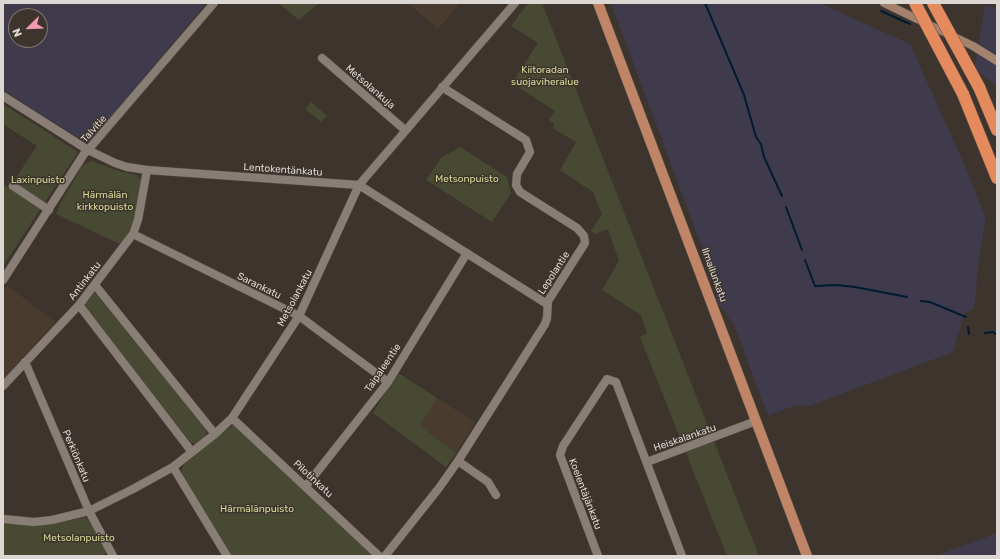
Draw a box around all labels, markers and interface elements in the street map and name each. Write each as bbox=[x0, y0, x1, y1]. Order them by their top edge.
north arrow bbox=[8, 8, 48, 48]
text: N bbox=[10, 26, 25, 39]
street label: Metsolankuja bbox=[343, 62, 397, 112]
park label: Kiitoradan suojaviheralue bbox=[511, 64, 579, 88]
street label: Talvitie bbox=[79, 113, 109, 145]
street label: Lentokentänkatu bbox=[243, 161, 323, 179]
park label: Metsonpuisto bbox=[435, 173, 499, 185]
park label: Laxinpuisto bbox=[11, 174, 65, 186]
park label: Härmälän kirkkopuisto bbox=[77, 189, 133, 212]
street label: Ilmailunkatu bbox=[699, 246, 729, 304]
street label: Lepolantie bbox=[536, 249, 572, 297]
street label: Antinkatu bbox=[66, 259, 104, 303]
street label: Metsolankatu bbox=[275, 267, 315, 329]
street label: Sarankatu bbox=[235, 270, 283, 302]
street label: Taipaleentie bbox=[362, 342, 404, 394]
street label: Heiskalankatu bbox=[652, 422, 718, 454]
street label: Perkiönkatu bbox=[60, 428, 92, 484]
street label: Koelentäjänkatu bbox=[566, 457, 604, 531]
street label: Pilotinkatu bbox=[291, 458, 335, 500]
park label: Härmälänpuisto bbox=[220, 503, 294, 515]
park label: Metsolanpuisto bbox=[43, 532, 115, 544]

